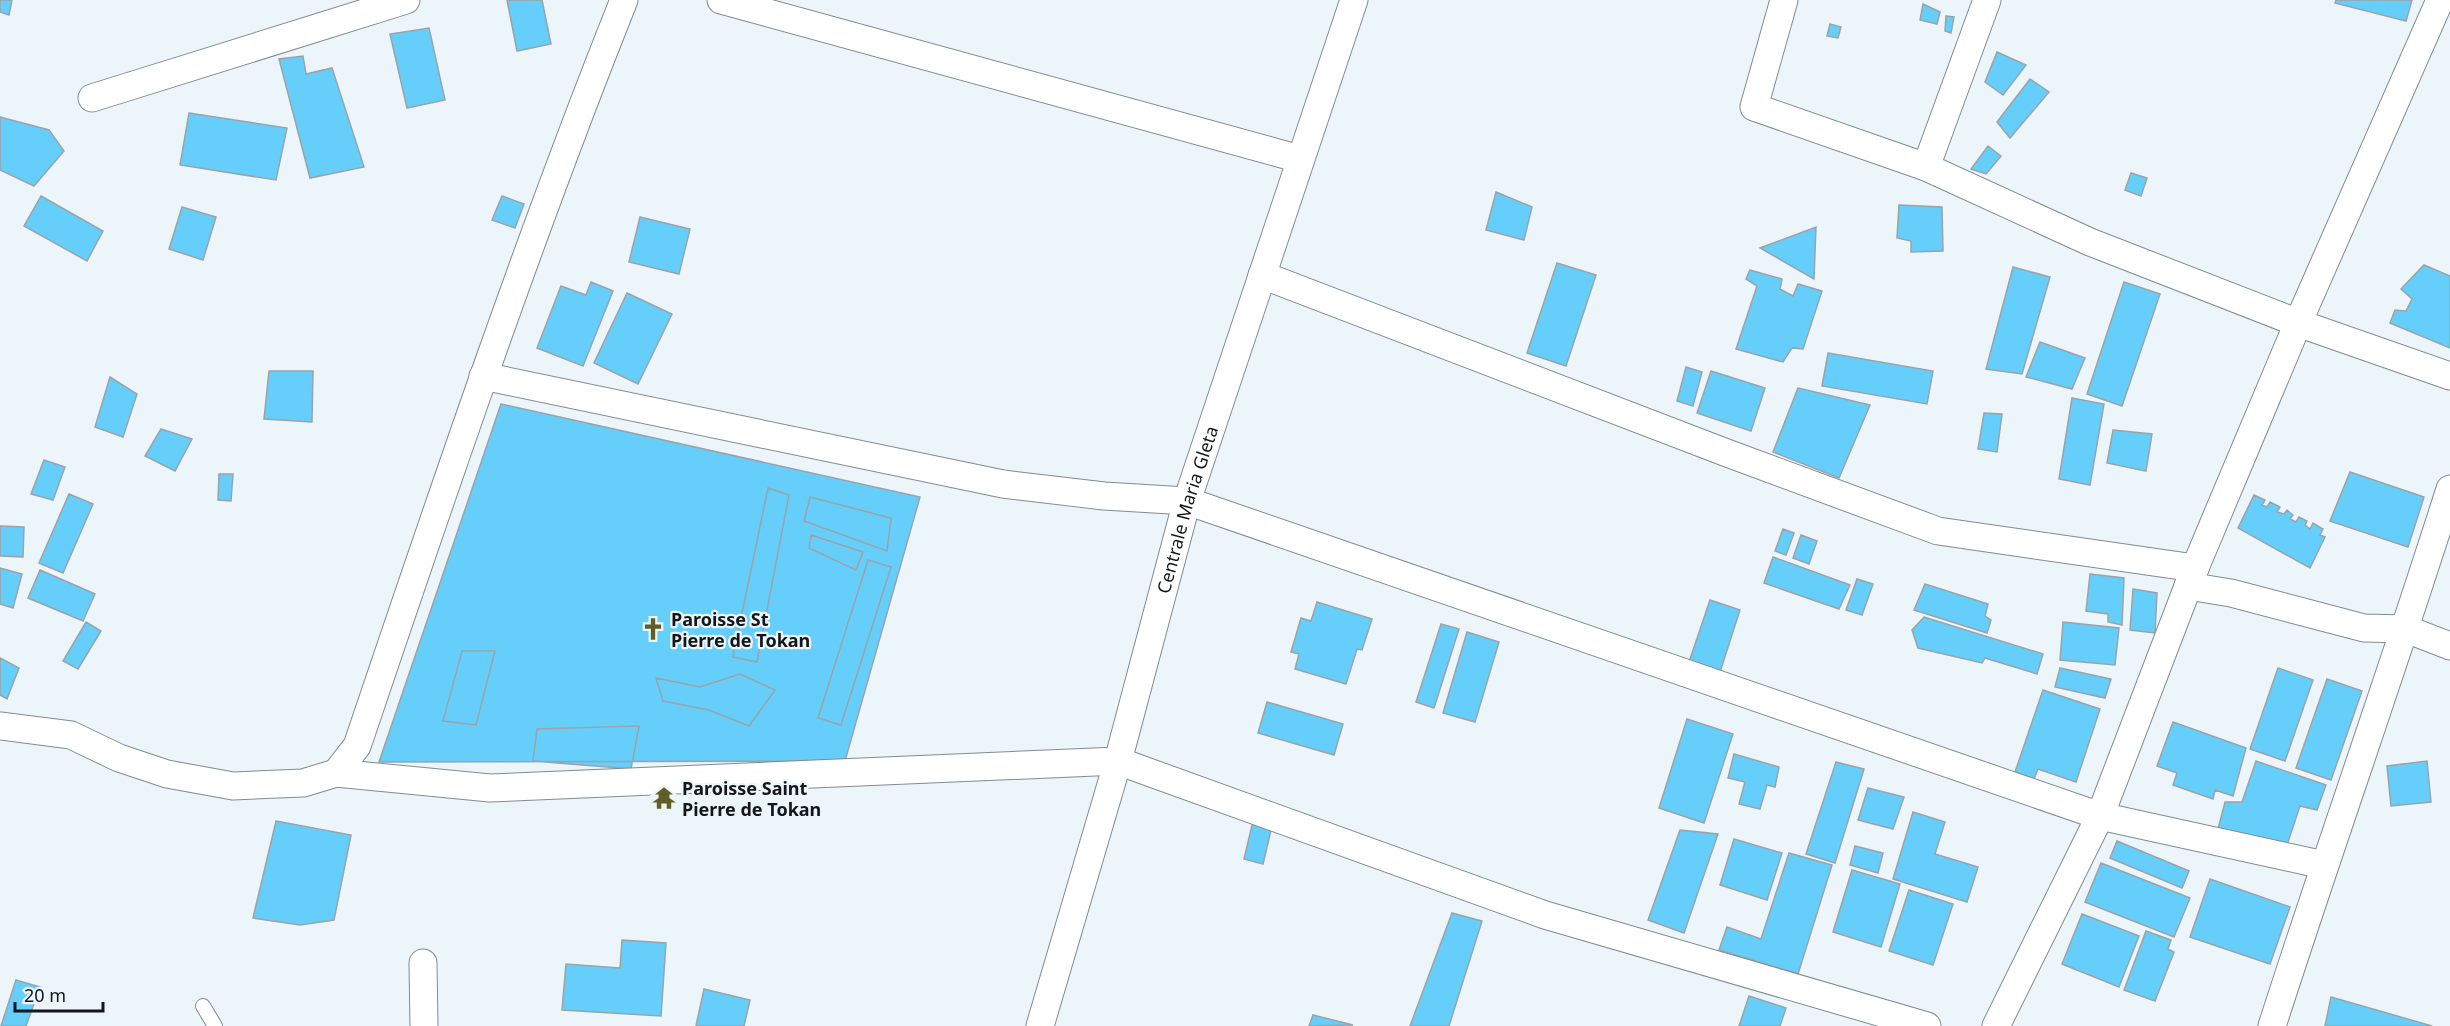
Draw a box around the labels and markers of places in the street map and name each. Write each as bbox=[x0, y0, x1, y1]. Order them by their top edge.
place label: Paroisse St Pierre de Tokan bbox=[671, 607, 810, 652]
church icon: Paroisse St Pierre de Tokan bbox=[640, 616, 666, 642]
place label: Paroisse Saint Pierre de Tokan bbox=[682, 776, 821, 821]
temple icon: Paroisse Saint Pierre de Tokan bbox=[651, 785, 677, 811]

